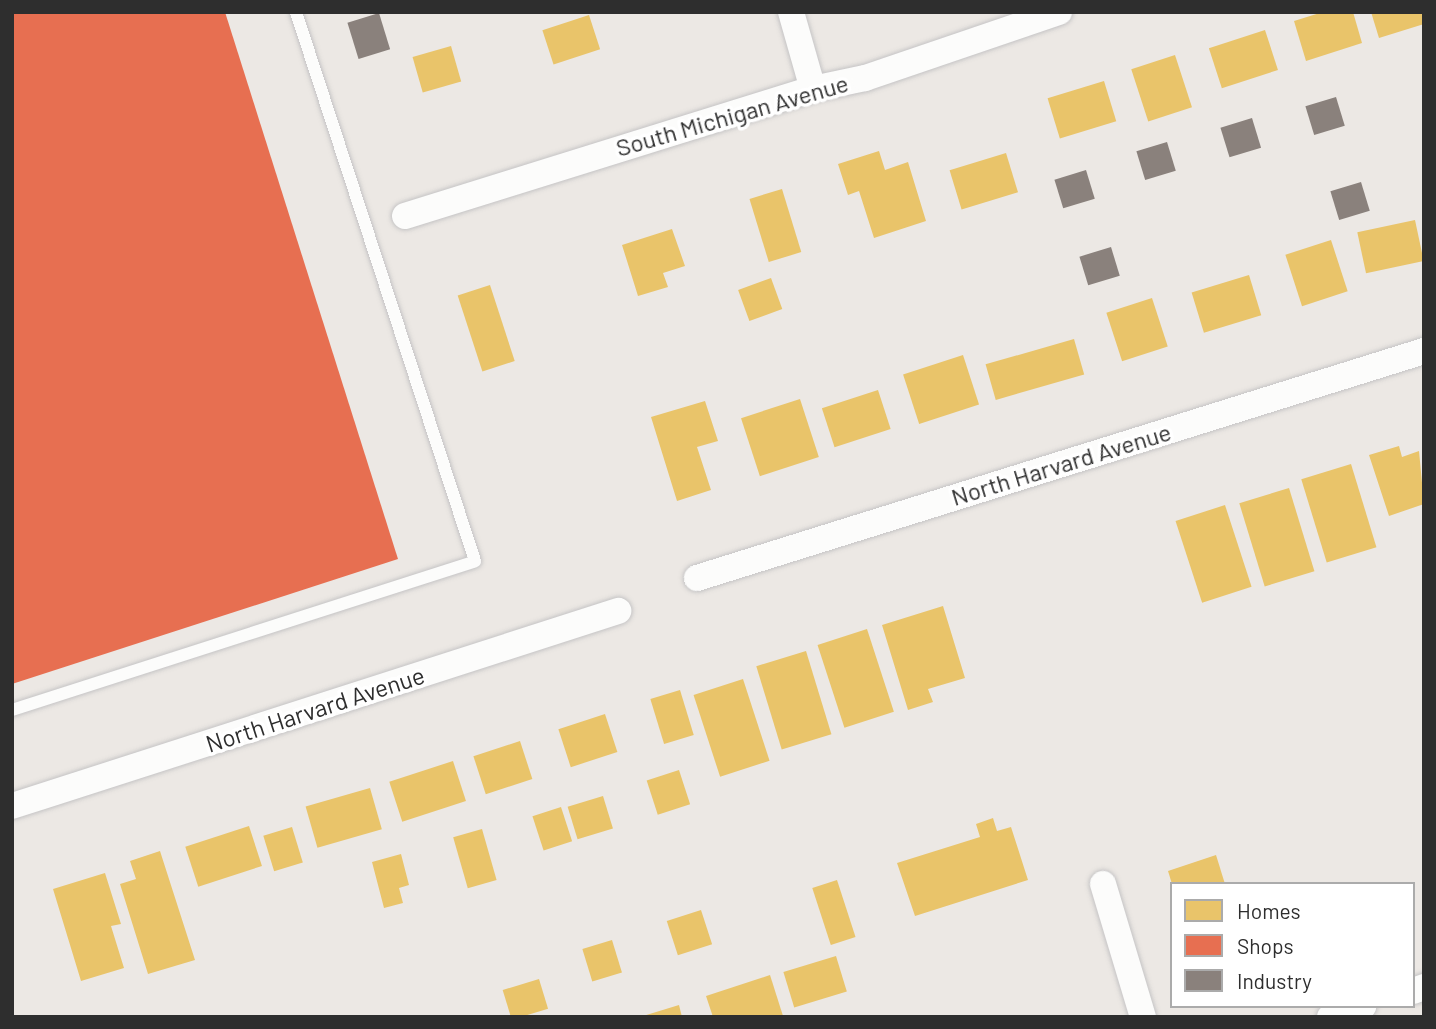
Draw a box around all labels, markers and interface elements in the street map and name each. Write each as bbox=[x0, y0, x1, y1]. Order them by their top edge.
street label: South Michigan Avenue bbox=[613, 68, 851, 162]
street label: North Harvard Avenue bbox=[948, 417, 1174, 511]
street label: North Harvard Avenue bbox=[202, 660, 428, 758]
legend bbox=[1170, 882, 1415, 1008]
text: Homes bbox=[1237, 898, 1301, 923]
text: Shops bbox=[1237, 933, 1294, 958]
text: Industry bbox=[1237, 968, 1312, 993]

